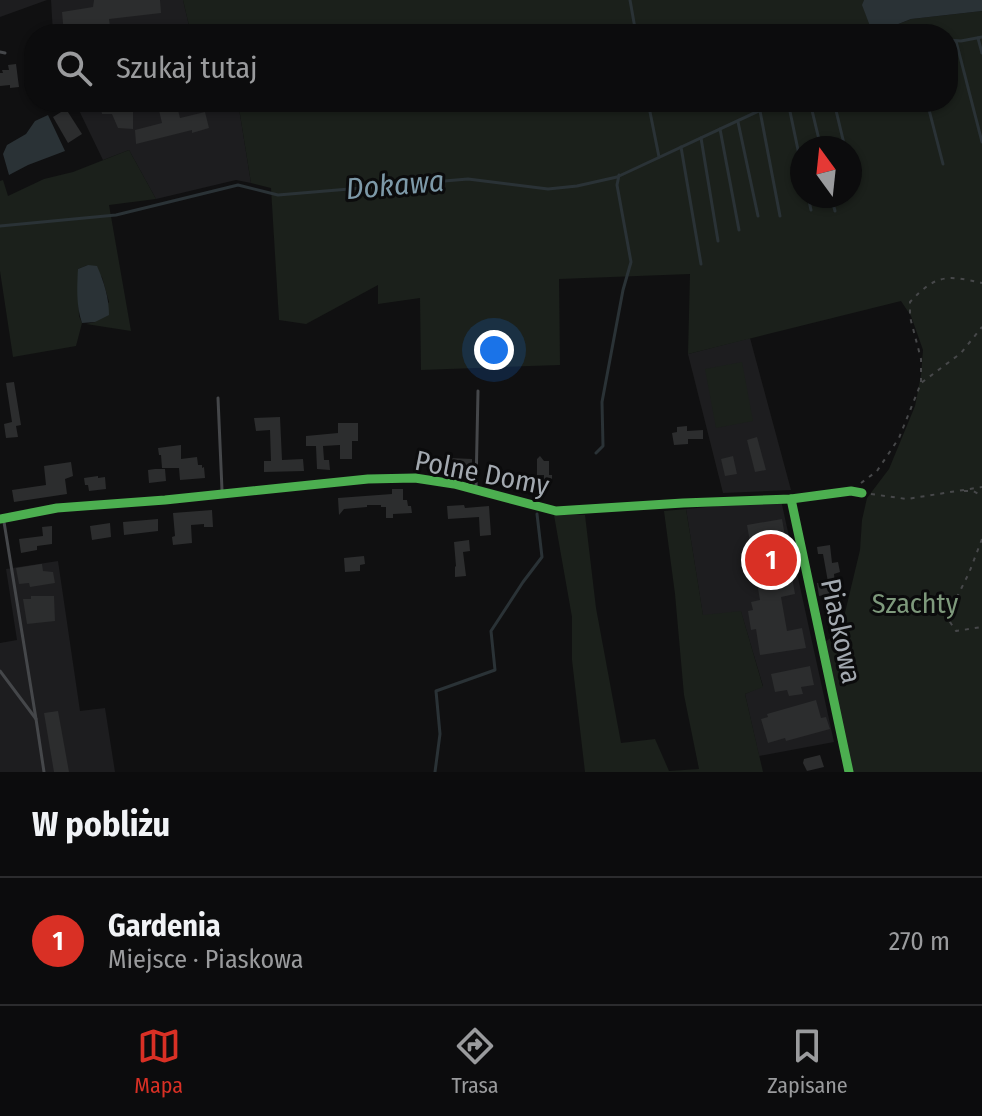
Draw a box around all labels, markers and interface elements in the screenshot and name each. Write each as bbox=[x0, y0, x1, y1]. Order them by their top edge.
search box bbox=[24, 24, 958, 112]
icon: search bbox=[52, 46, 96, 90]
text: Szukaj tutaj bbox=[116, 50, 257, 86]
north arrow bbox=[790, 136, 862, 208]
water label: Dokawa bbox=[344, 163, 446, 207]
your location bbox=[474, 330, 514, 370]
street label: Polne Domy bbox=[412, 444, 552, 502]
pin: 1 bbox=[745, 530, 797, 590]
street label: Piaskowa bbox=[814, 576, 868, 686]
park label: Szachty bbox=[872, 587, 959, 620]
text: W pobliżu bbox=[32, 804, 170, 845]
text: Gardenia bbox=[108, 908, 221, 944]
text: 1 bbox=[53, 926, 64, 957]
text: 270 m bbox=[889, 926, 950, 957]
text: Miejsce · Piaskowa bbox=[108, 944, 304, 975]
tab: Mapa bbox=[134, 1024, 183, 1099]
tab: Trasa bbox=[451, 1024, 499, 1099]
tab: Zapisane bbox=[767, 1024, 848, 1099]

